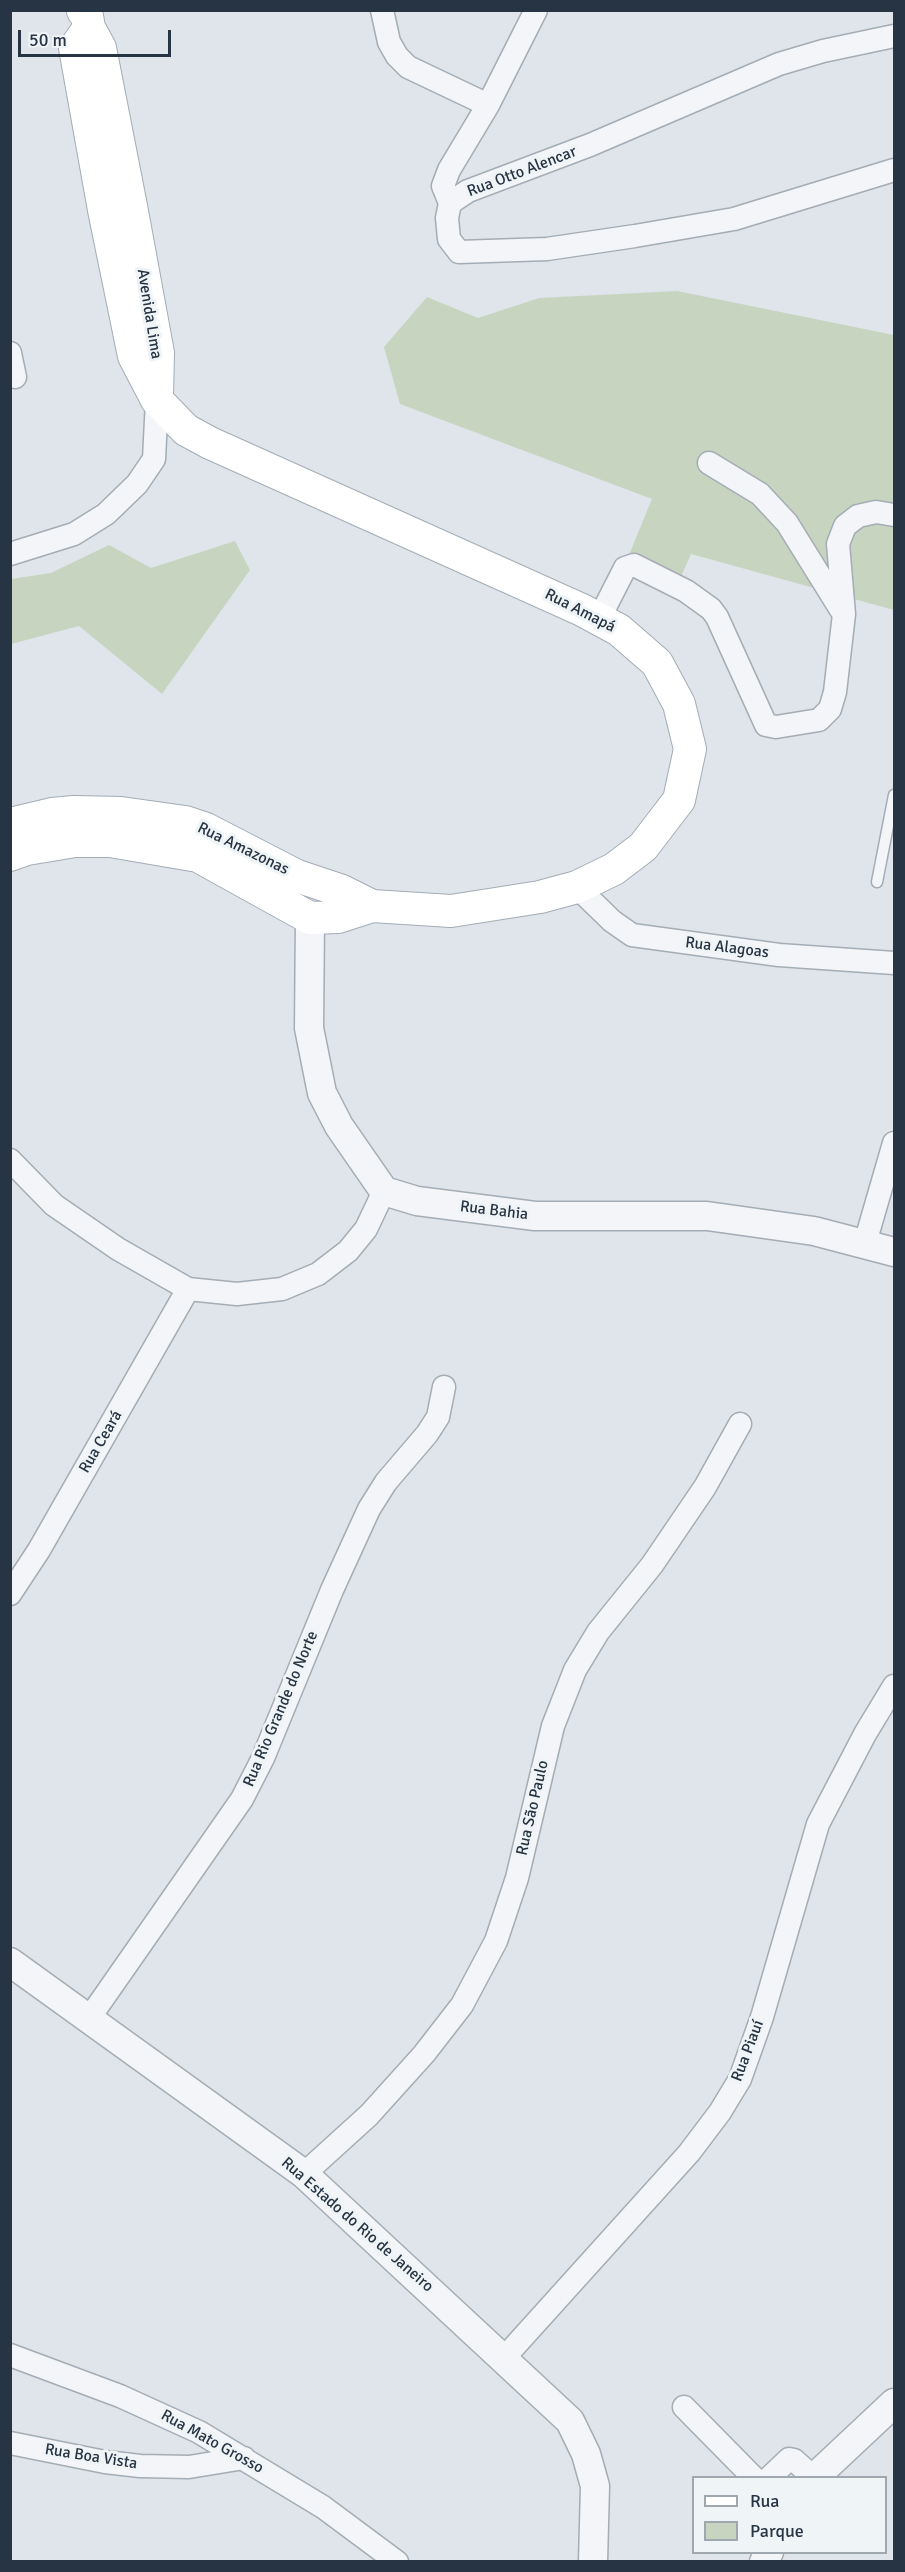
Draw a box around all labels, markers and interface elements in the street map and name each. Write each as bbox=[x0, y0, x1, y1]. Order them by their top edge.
scale bar bbox=[21, 18, 174, 56]
text: 50 m bbox=[29, 29, 67, 51]
street label: Rua Otto Alencar bbox=[465, 142, 579, 202]
street label: Avenida Lima bbox=[132, 268, 166, 360]
street label: Rua Amapá bbox=[541, 585, 619, 637]
street label: Rua Amazonas bbox=[194, 819, 292, 879]
street label: Rua Alagoas bbox=[684, 933, 770, 963]
street label: Rua Bahia bbox=[459, 1197, 529, 1225]
street label: Rua Ceará bbox=[75, 1407, 127, 1477]
street label: Rua Rio Grande do Norte bbox=[239, 1628, 323, 1790]
street label: Rua São Paulo bbox=[513, 1759, 553, 1857]
street label: Rua Piauí bbox=[728, 2018, 768, 2084]
street label: Rua Estado do Rio de Janeiro bbox=[277, 2154, 437, 2296]
street label: Rua Mato Grosso bbox=[157, 2406, 267, 2478]
street label: Rua Boa Vista bbox=[43, 2440, 139, 2474]
legend bbox=[692, 2476, 887, 2554]
text: Rua bbox=[750, 2490, 779, 2512]
text: Parque bbox=[750, 2520, 804, 2542]

